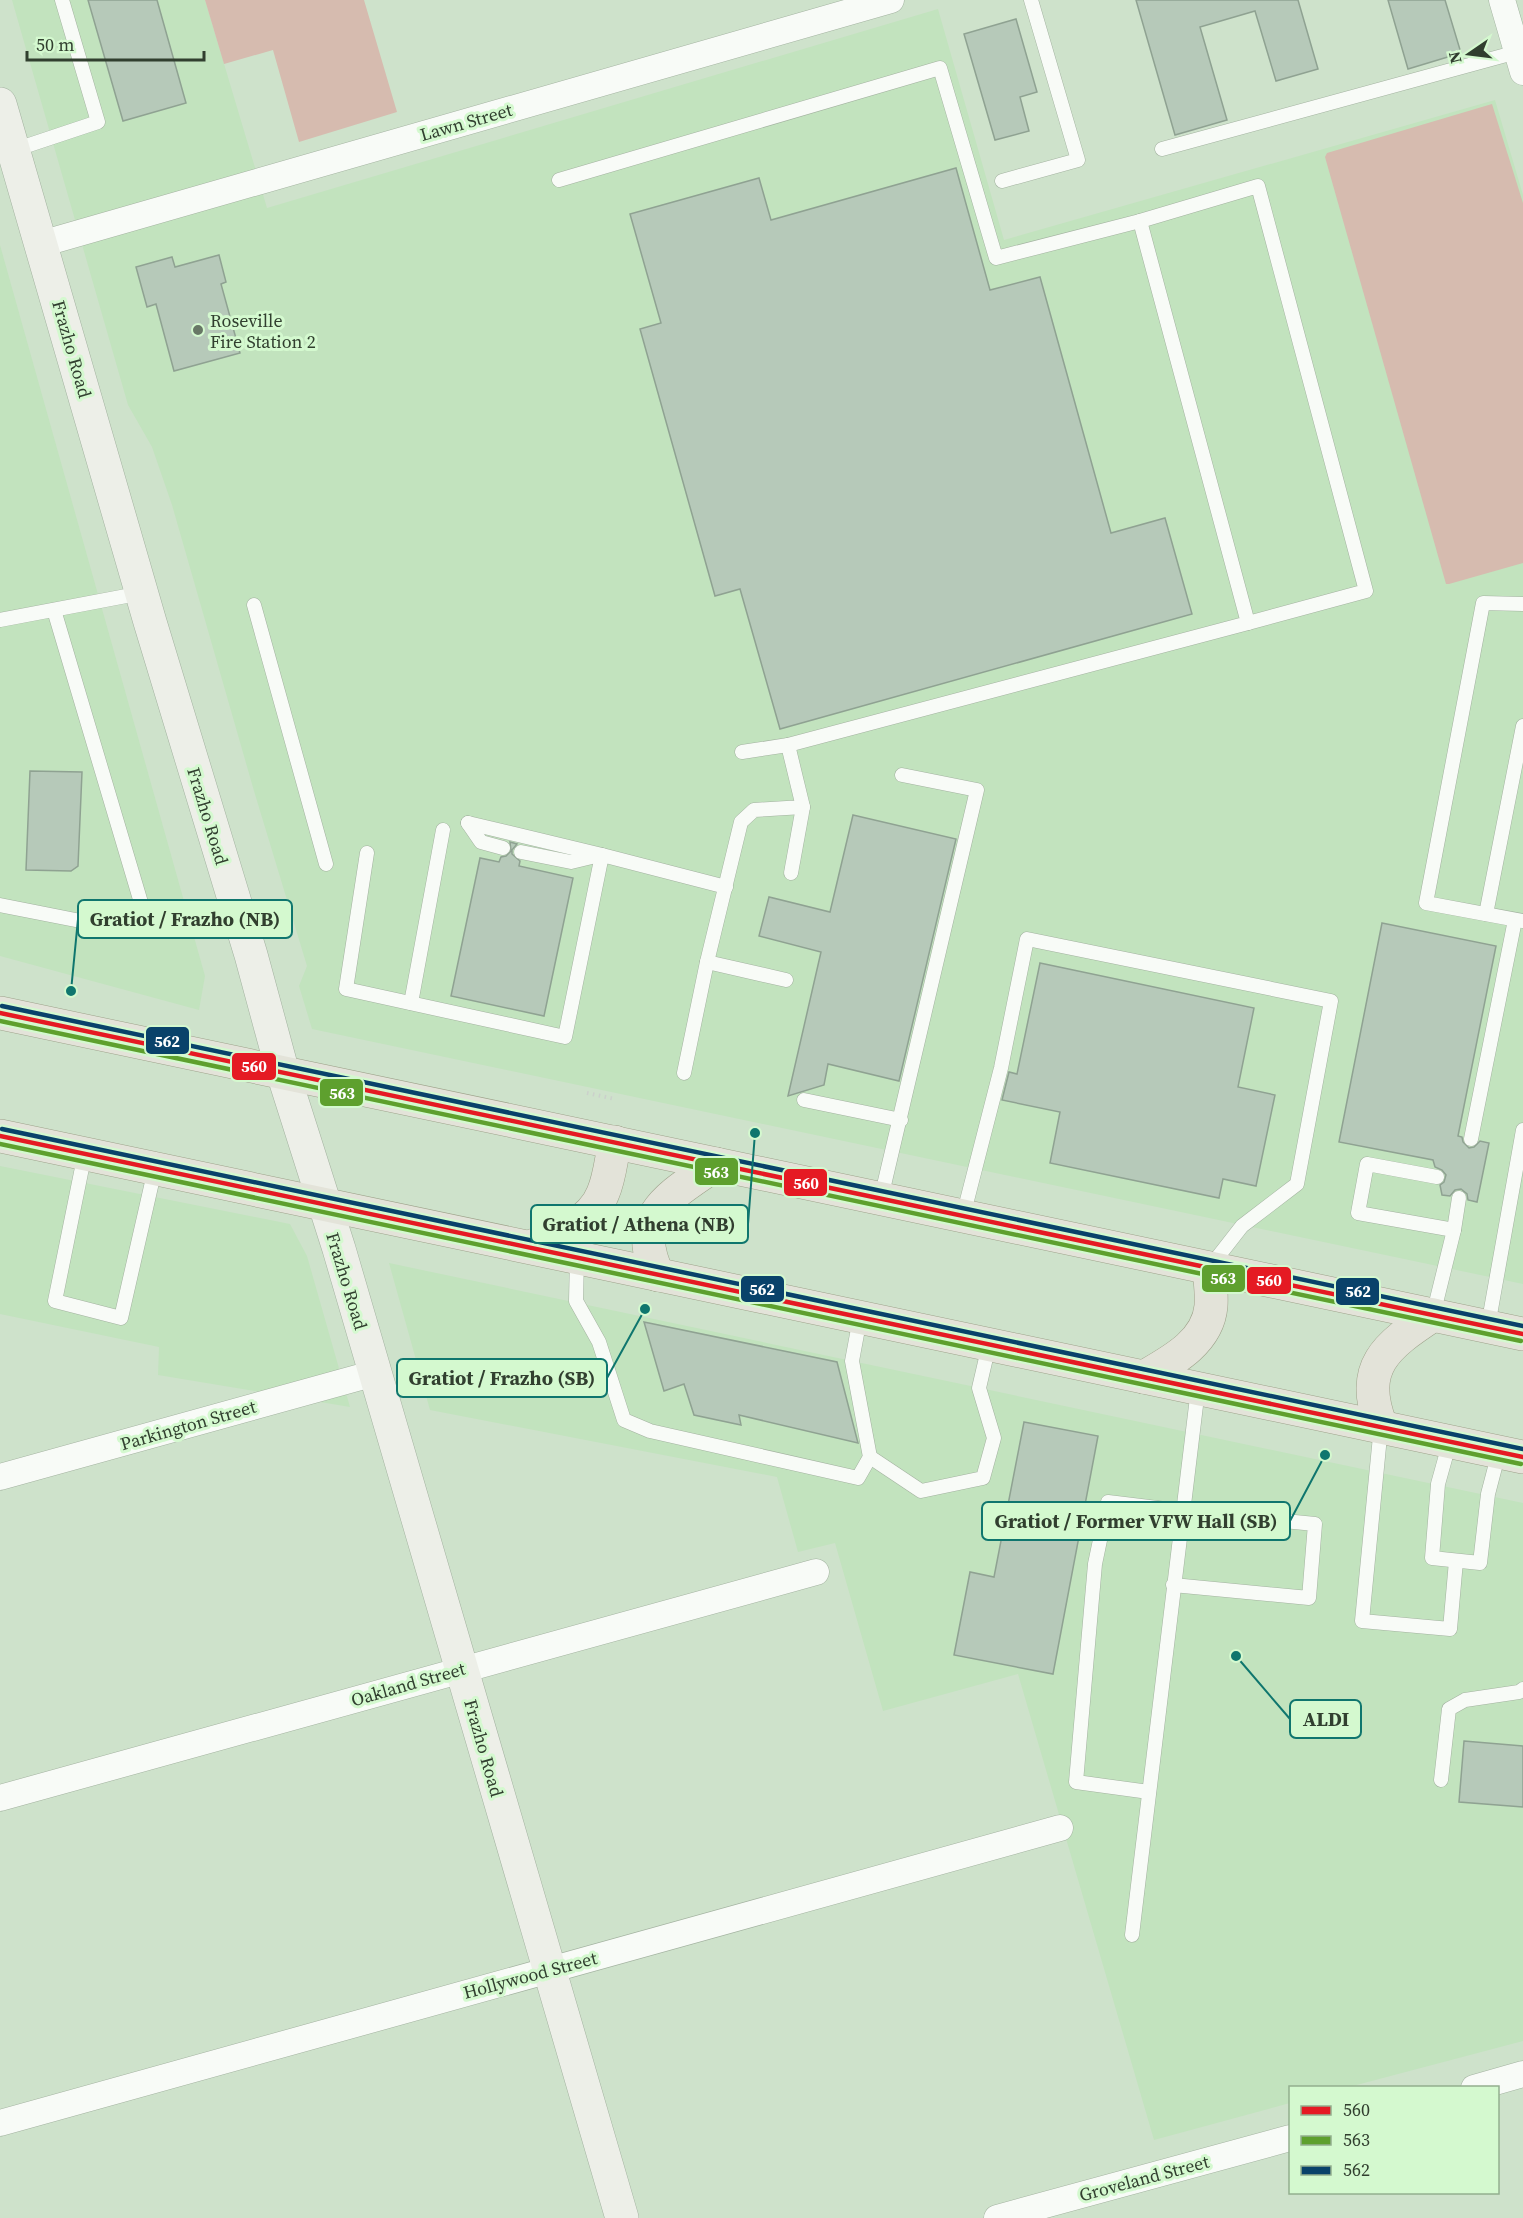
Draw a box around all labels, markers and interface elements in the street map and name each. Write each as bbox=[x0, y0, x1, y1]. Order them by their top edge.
scale bar bbox=[27, 24, 204, 62]
north arrow bbox=[1439, 24, 1499, 84]
text: 50 m bbox=[36, 32, 74, 57]
text: N bbox=[1442, 49, 1467, 66]
street label: Lawn Street bbox=[417, 97, 515, 147]
street label: Frazho Road bbox=[46, 297, 98, 401]
place label: Roseville Fire Station 2 bbox=[210, 308, 316, 354]
marker: Roseville Fire Station 2 bbox=[191, 323, 205, 337]
street label: Frazho Road bbox=[181, 764, 235, 868]
callout: Gratiot / Frazho (NB) bbox=[78, 900, 292, 938]
text: Gratiot / Frazho (NB) bbox=[90, 905, 280, 933]
line badge: 562 bbox=[145, 1026, 190, 1055]
text: 562 bbox=[154, 1030, 180, 1052]
line badge: 560 bbox=[231, 1052, 277, 1081]
text: 560 bbox=[241, 1055, 267, 1077]
line badge: 563 bbox=[319, 1078, 364, 1107]
text: 563 bbox=[329, 1082, 355, 1104]
line badge: 563 bbox=[694, 1157, 739, 1186]
text: 563 bbox=[703, 1161, 729, 1183]
line badge: 560 bbox=[783, 1168, 828, 1197]
text: 560 bbox=[793, 1172, 819, 1194]
callout: Gratiot / Athena (NB) bbox=[531, 1205, 748, 1243]
text: Gratiot / Athena (NB) bbox=[542, 1210, 736, 1238]
street label: Frazho Road bbox=[320, 1229, 374, 1333]
line badge: 563 bbox=[1201, 1264, 1246, 1293]
line badge: 560 bbox=[1246, 1266, 1292, 1295]
text: 563 bbox=[1210, 1267, 1236, 1289]
text: 560 bbox=[1256, 1269, 1282, 1291]
line badge: 562 bbox=[740, 1275, 785, 1303]
line badge: 562 bbox=[1335, 1277, 1380, 1306]
text: 562 bbox=[749, 1278, 775, 1300]
text: 562 bbox=[1345, 1280, 1371, 1302]
callout: Gratiot / Frazho (SB) bbox=[397, 1359, 607, 1397]
text: Gratiot / Frazho (SB) bbox=[409, 1364, 595, 1392]
street label: Parkington Street bbox=[117, 1394, 259, 1456]
callout: Gratiot / Former VFW Hall (SB) bbox=[982, 1502, 1290, 1540]
text: Gratiot / Former VFW Hall (SB) bbox=[995, 1507, 1277, 1535]
street label: Oakland Street bbox=[348, 1656, 468, 1712]
street label: Frazho Road bbox=[458, 1696, 510, 1800]
callout: ALDI bbox=[1290, 1700, 1361, 1738]
text: ALDI bbox=[1303, 1705, 1349, 1733]
street label: Hollywood Street bbox=[460, 1945, 600, 2005]
legend bbox=[1289, 2086, 1499, 2194]
text: 560 bbox=[1343, 2097, 1370, 2122]
text: 563 bbox=[1343, 2127, 1370, 2152]
street label: Groveland Street bbox=[1076, 2149, 1212, 2207]
text: 562 bbox=[1343, 2157, 1370, 2182]

